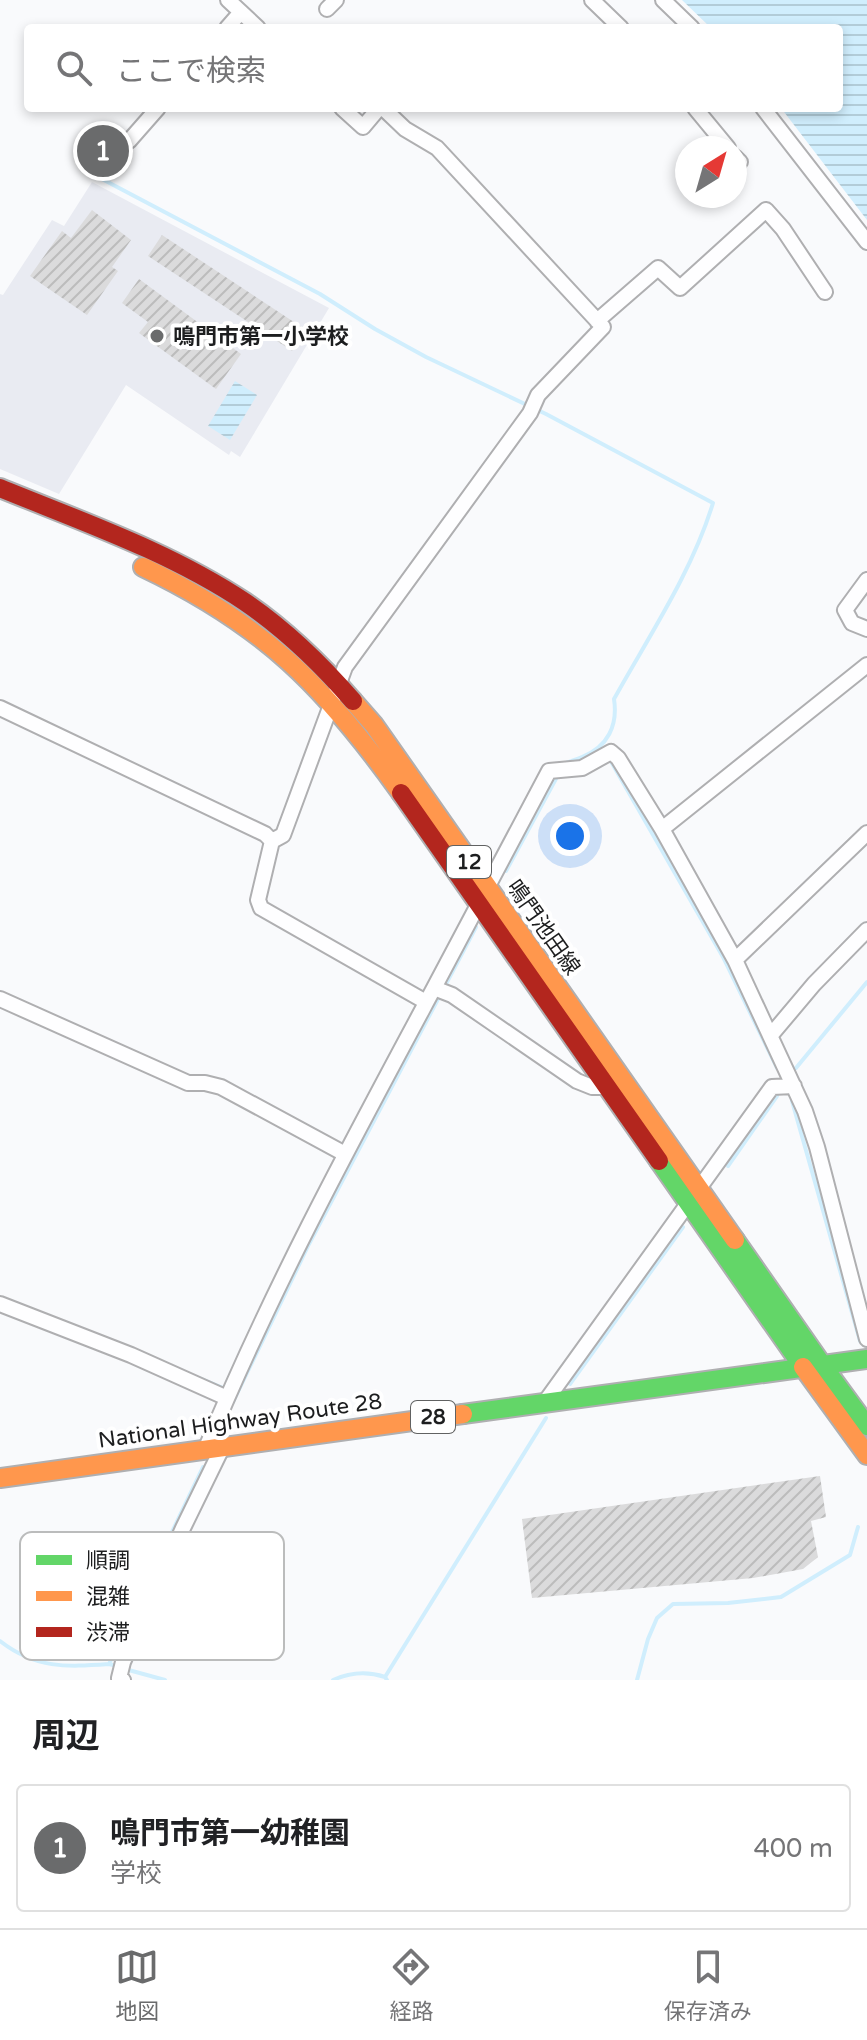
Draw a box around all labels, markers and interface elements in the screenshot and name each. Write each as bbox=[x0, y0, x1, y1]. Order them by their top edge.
search box bbox=[24, 24, 843, 112]
icon: search bbox=[52, 46, 96, 90]
text: ここで検索 bbox=[116, 53, 266, 90]
pin: 1 bbox=[77, 121, 129, 181]
north arrow bbox=[675, 136, 747, 208]
place label: 鳴門市第一小学校 bbox=[173, 324, 349, 350]
marker: 鳴門市第一小学校 bbox=[148, 327, 166, 345]
your location bbox=[550, 816, 590, 856]
road number: 12 bbox=[447, 846, 491, 878]
street label: 鳴門池田線 bbox=[501, 875, 585, 980]
street label: National Highway Route 28 bbox=[97, 1388, 384, 1454]
road number: 28 bbox=[411, 1401, 455, 1433]
legend bbox=[20, 1532, 284, 1660]
text: 順調 bbox=[86, 1548, 130, 1574]
text: 混雑 bbox=[86, 1584, 130, 1610]
text: 渋滞 bbox=[86, 1620, 130, 1646]
text: 周辺 bbox=[32, 1716, 100, 1757]
text: 鳴門市第一幼稚園 bbox=[110, 1815, 350, 1852]
text: 1 bbox=[52, 1833, 68, 1864]
text: 400 m bbox=[753, 1833, 833, 1864]
text: 学校 bbox=[110, 1858, 162, 1889]
tab: 地図 bbox=[115, 1945, 159, 2025]
tab: 経路 bbox=[389, 1945, 434, 2025]
tab: 保存済み bbox=[664, 1945, 752, 2025]

